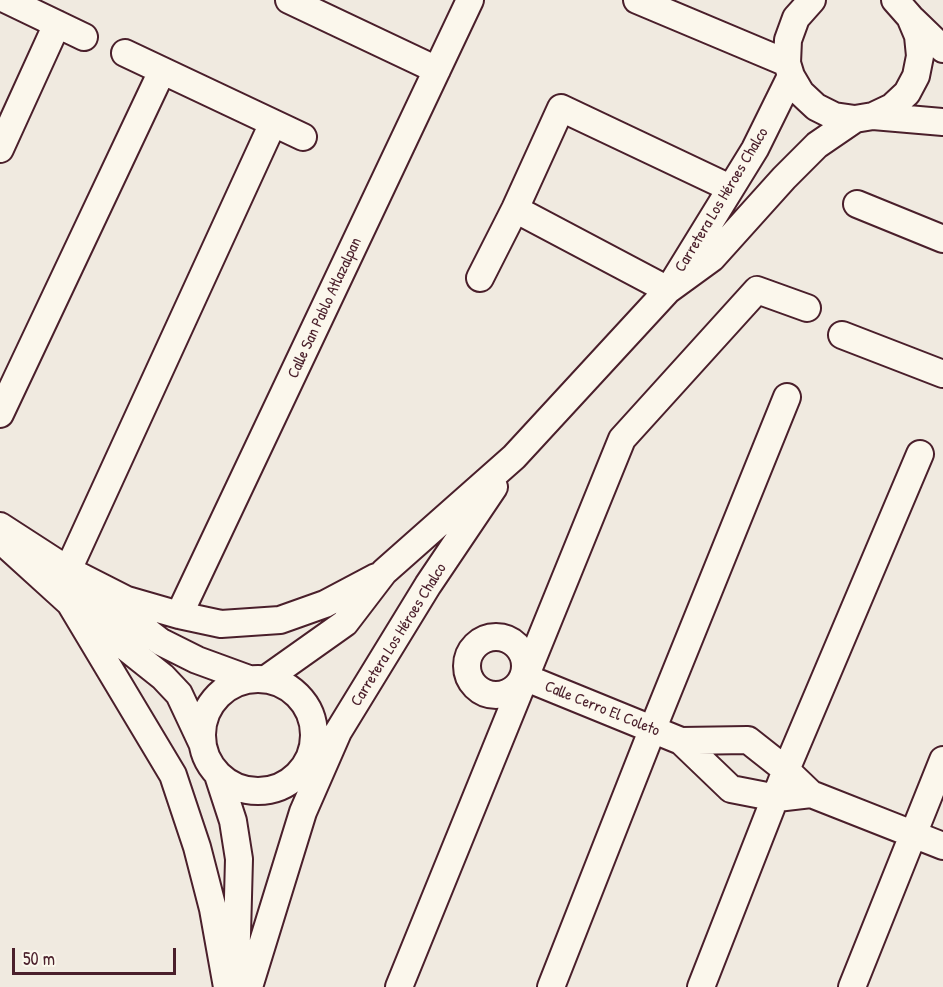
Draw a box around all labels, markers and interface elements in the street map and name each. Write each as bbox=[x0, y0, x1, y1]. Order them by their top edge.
street label: Carretera Los Héroes Chalco bbox=[671, 124, 773, 276]
street label: Calle San Pablo Atlazalpan bbox=[284, 235, 366, 381]
street label: Carretera Los Héroes Chalco bbox=[347, 560, 451, 710]
street label: Calle Cerro El Coleto bbox=[542, 677, 662, 741]
scale bar bbox=[15, 936, 178, 974]
text: 50 m bbox=[23, 946, 55, 971]

